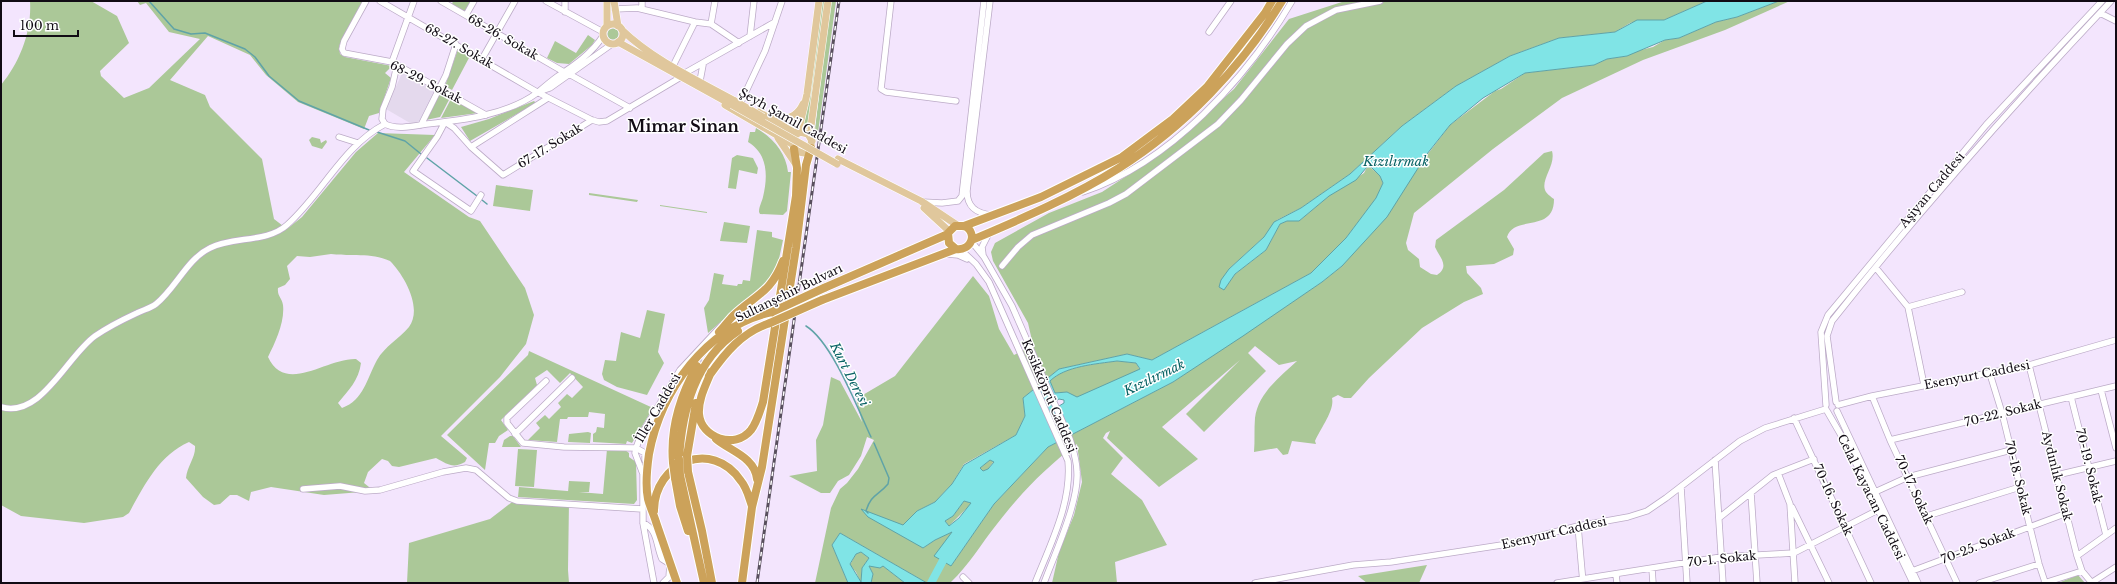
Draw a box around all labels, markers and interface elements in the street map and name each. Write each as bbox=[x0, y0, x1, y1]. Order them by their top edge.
street label: 68-26. Sokak bbox=[465, 10, 542, 63]
scale bar bbox=[14, 12, 78, 38]
text: 100 m bbox=[20, 18, 59, 33]
street label: 68-27. Sokak bbox=[422, 20, 497, 72]
street label: 68-29. Sokak bbox=[388, 57, 465, 106]
street label: Şeyh Şamil Caddesi bbox=[737, 85, 850, 157]
district label: Mimar Sinan bbox=[627, 116, 739, 136]
street label: 67-17. Sokak bbox=[515, 119, 585, 171]
street label: Aşiyan Caddesi bbox=[1895, 149, 1967, 231]
water label: Kızılırmak bbox=[1362, 153, 1429, 170]
street label: Sultanşehir Bulvarı bbox=[733, 260, 845, 325]
street label: Kesikköprü Caddesi bbox=[1019, 337, 1080, 455]
water label: Kurt Deresi bbox=[826, 338, 873, 410]
water label: Kızılırmak bbox=[1120, 355, 1188, 400]
street label: Esenyurt Caddesi bbox=[1923, 357, 2031, 392]
street label: İller Caddesi bbox=[631, 370, 683, 445]
street label: 70-22. Sokak bbox=[1963, 396, 2043, 429]
street label: 70-19. Sokak bbox=[2073, 427, 2106, 505]
street label: Aydınlık Sokak bbox=[2039, 428, 2076, 523]
street label: Celal Kayacan Caddesi bbox=[1834, 431, 1908, 562]
street label: 70-18. Sokak bbox=[2002, 439, 2035, 517]
street label: 70-17. Sokak bbox=[1892, 453, 1937, 527]
street label: 70-16. Sokak bbox=[1810, 462, 1857, 538]
street label: Esenyurt Caddesi bbox=[1500, 513, 1608, 552]
street label: 70-25. Sokak bbox=[1939, 524, 2017, 566]
street label: 70-1. Sokak bbox=[1687, 547, 1758, 570]

